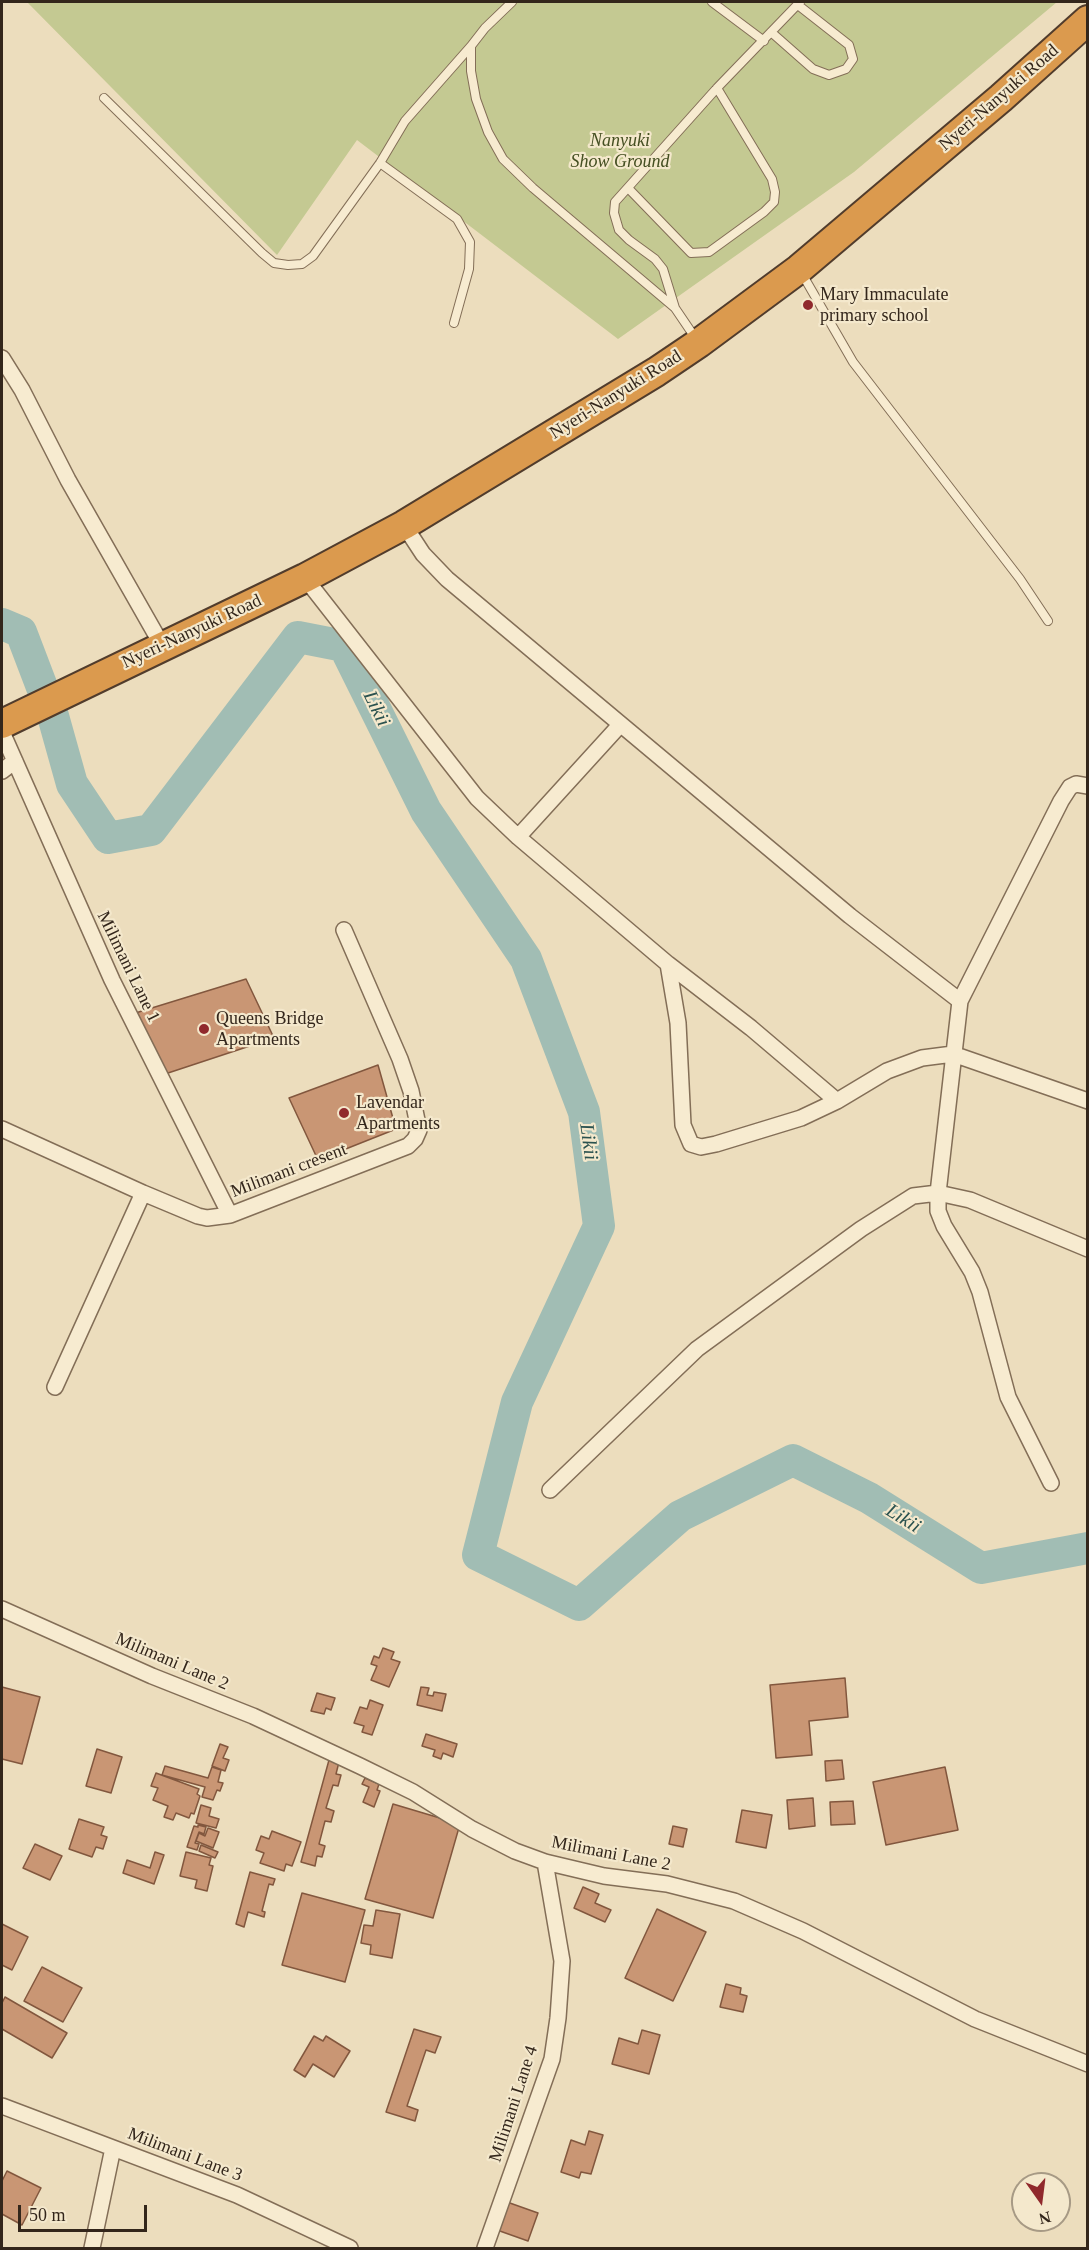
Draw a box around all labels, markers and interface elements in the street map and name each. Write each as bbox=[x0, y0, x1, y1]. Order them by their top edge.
street label: Nyeri-Nanyuki Road bbox=[935, 40, 1063, 156]
park label: Nanyuki Show Ground bbox=[571, 130, 669, 172]
place label: Mary Immaculate primary school bbox=[820, 284, 948, 326]
marker: Mary Immaculate primary school bbox=[801, 298, 815, 312]
street label: Nyeri-Nanyuki Road bbox=[546, 346, 686, 444]
street label: Nyeri-Nanyuki Road bbox=[119, 590, 265, 674]
water label: Likii bbox=[357, 687, 395, 731]
street label: Milimani Lane 1 bbox=[92, 908, 164, 1026]
place label: Queens Bridge Apartments bbox=[216, 1008, 323, 1050]
marker: Queens Bridge Apartments bbox=[197, 1022, 211, 1036]
place label: Lavendar Apartments bbox=[356, 1092, 440, 1134]
marker: Lavendar Apartments bbox=[337, 1106, 351, 1120]
water label: Likii bbox=[574, 1122, 602, 1162]
street label: Milimani cresent bbox=[228, 1139, 350, 1203]
water label: Likii bbox=[881, 1499, 925, 1539]
street label: Milimani Lane 2 bbox=[112, 1628, 232, 1696]
street label: Milimani Lane 2 bbox=[550, 1832, 672, 1876]
street label: Milimani Lane 4 bbox=[485, 2043, 543, 2165]
street label: Milimani Lane 3 bbox=[125, 2123, 245, 2187]
north arrow bbox=[1011, 2172, 1071, 2232]
scale bar bbox=[21, 2193, 150, 2231]
text: 50 m bbox=[29, 2205, 66, 2225]
text: N bbox=[1037, 2208, 1053, 2228]

